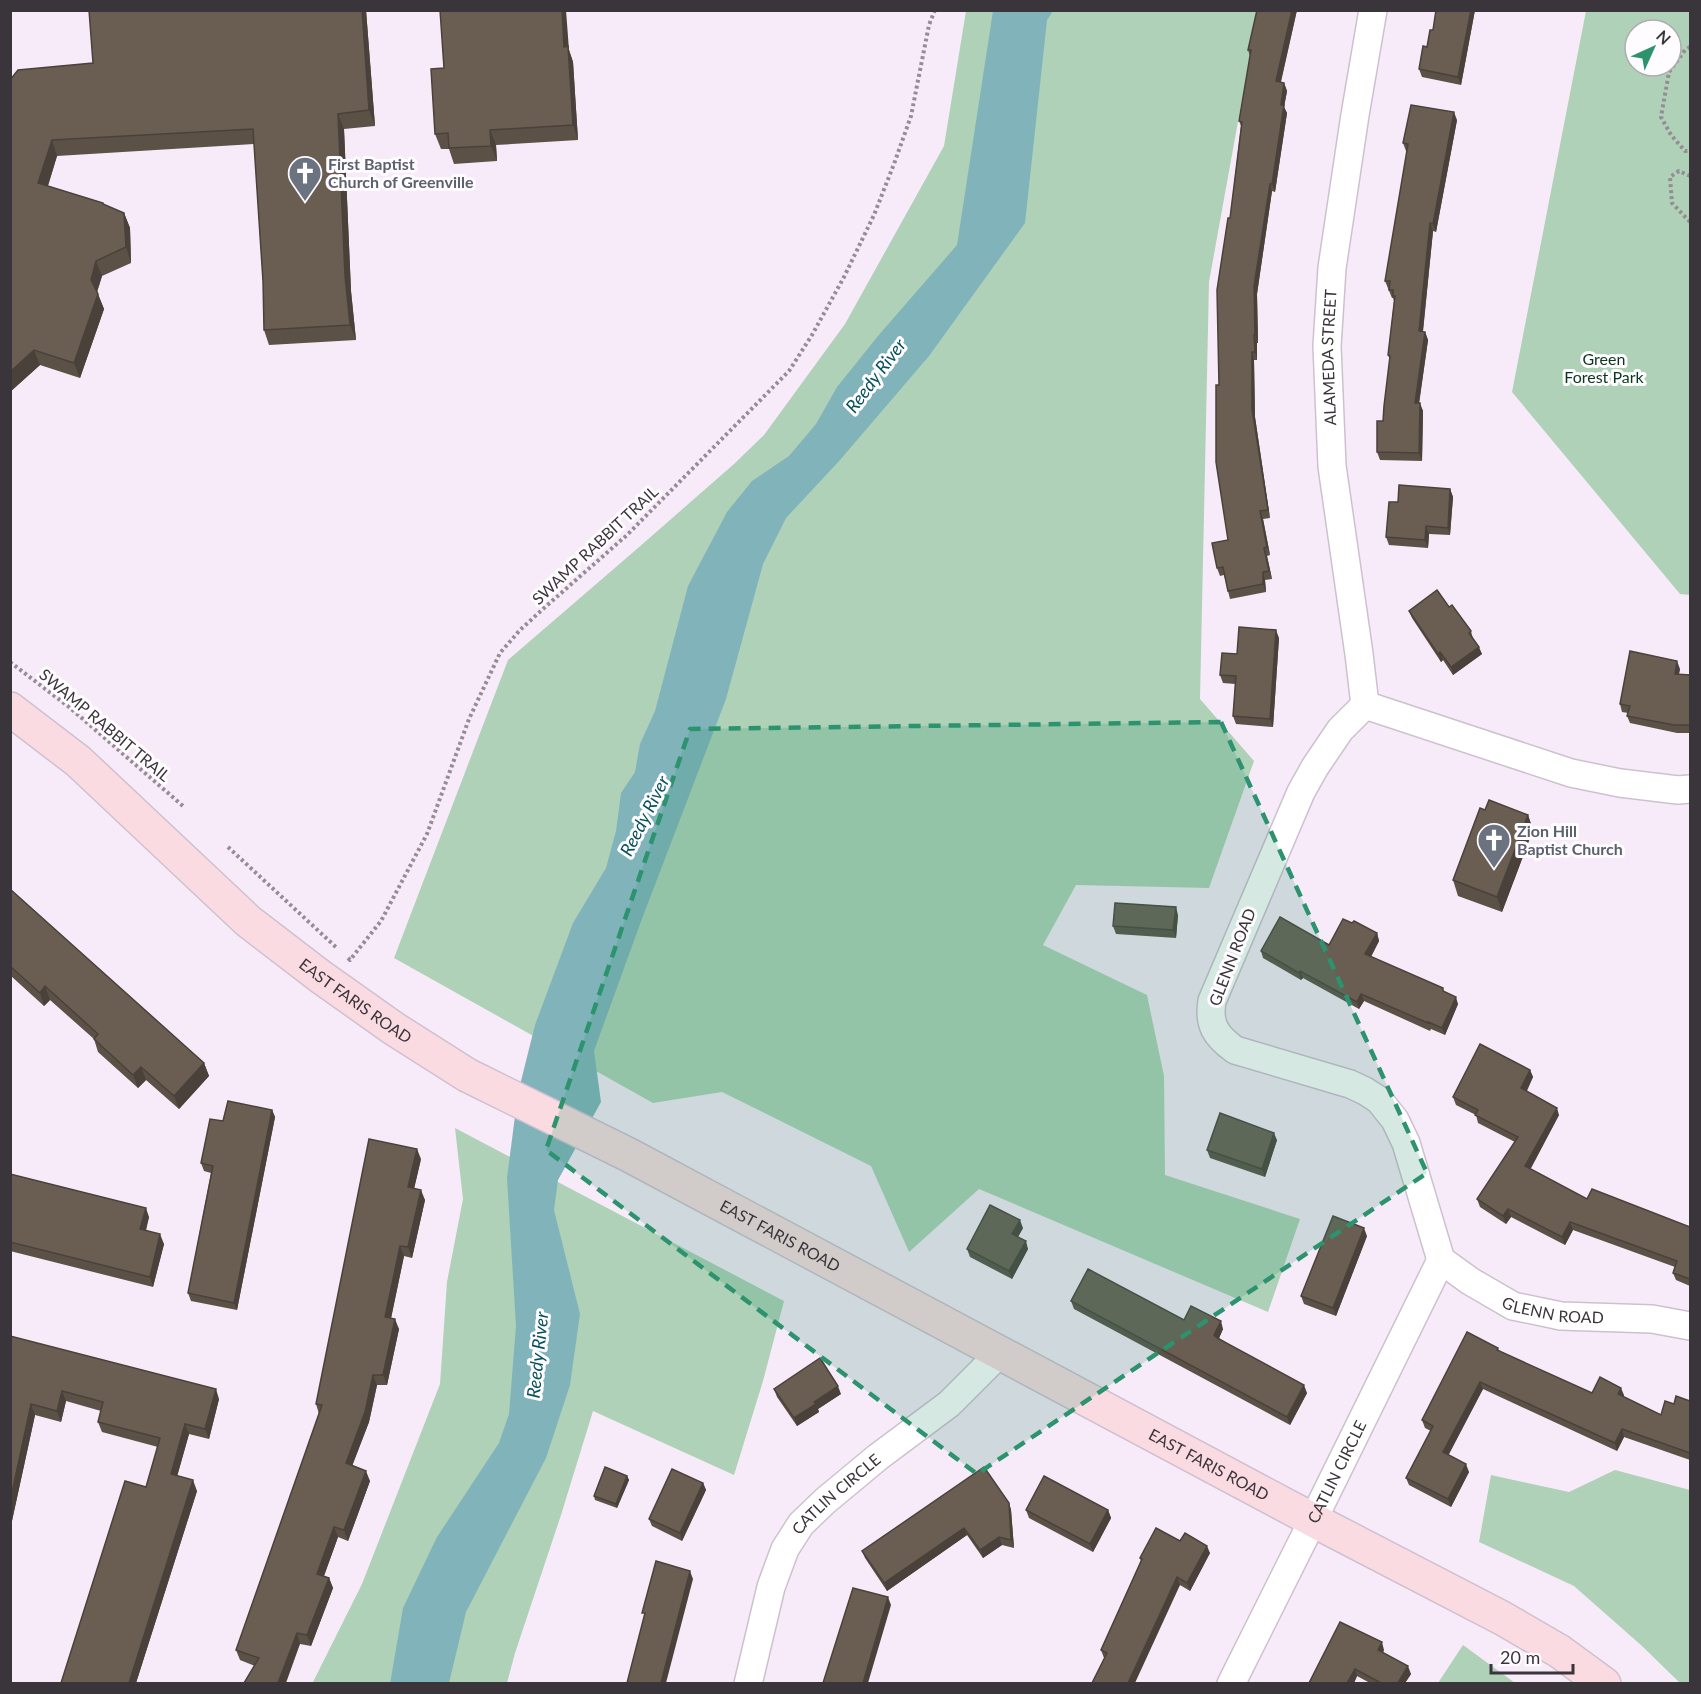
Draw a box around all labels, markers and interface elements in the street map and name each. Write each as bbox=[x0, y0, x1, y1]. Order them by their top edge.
north arrow bbox=[1623, 18, 1683, 78]
text: N bbox=[1653, 26, 1675, 48]
place label: First Baptist Church of Greenville bbox=[328, 154, 474, 191]
church icon: First Baptist Church of Greenville bbox=[287, 155, 323, 202]
street label: ALAMEDA STREET bbox=[1317, 288, 1340, 426]
water label: Reedy River bbox=[840, 333, 911, 417]
park label: Green Forest Park bbox=[1564, 349, 1645, 386]
street label: SWAMP RABBIT TRAIL bbox=[528, 481, 662, 608]
street label: SWAMP RABBIT TRAIL bbox=[36, 664, 175, 785]
water label: Reedy River bbox=[615, 771, 674, 859]
place label: Zion Hill Baptist Church bbox=[1517, 821, 1623, 858]
church icon: Zion Hill Baptist Church bbox=[1476, 822, 1512, 869]
street label: GLENN ROAD bbox=[1204, 905, 1259, 1008]
street label: EAST FARIS ROAD bbox=[296, 954, 416, 1047]
street label: EAST FARIS ROAD bbox=[717, 1195, 844, 1275]
street label: GLENN ROAD bbox=[1499, 1292, 1604, 1326]
water label: Reedy River bbox=[522, 1310, 553, 1399]
street label: CATLIN CIRCLE bbox=[1303, 1417, 1370, 1526]
street label: EAST FARIS ROAD bbox=[1146, 1424, 1273, 1504]
street label: CATLIN CIRCLE bbox=[787, 1449, 884, 1537]
scale bar bbox=[1491, 1637, 1574, 1675]
text: 20 m bbox=[1500, 1646, 1540, 1668]

